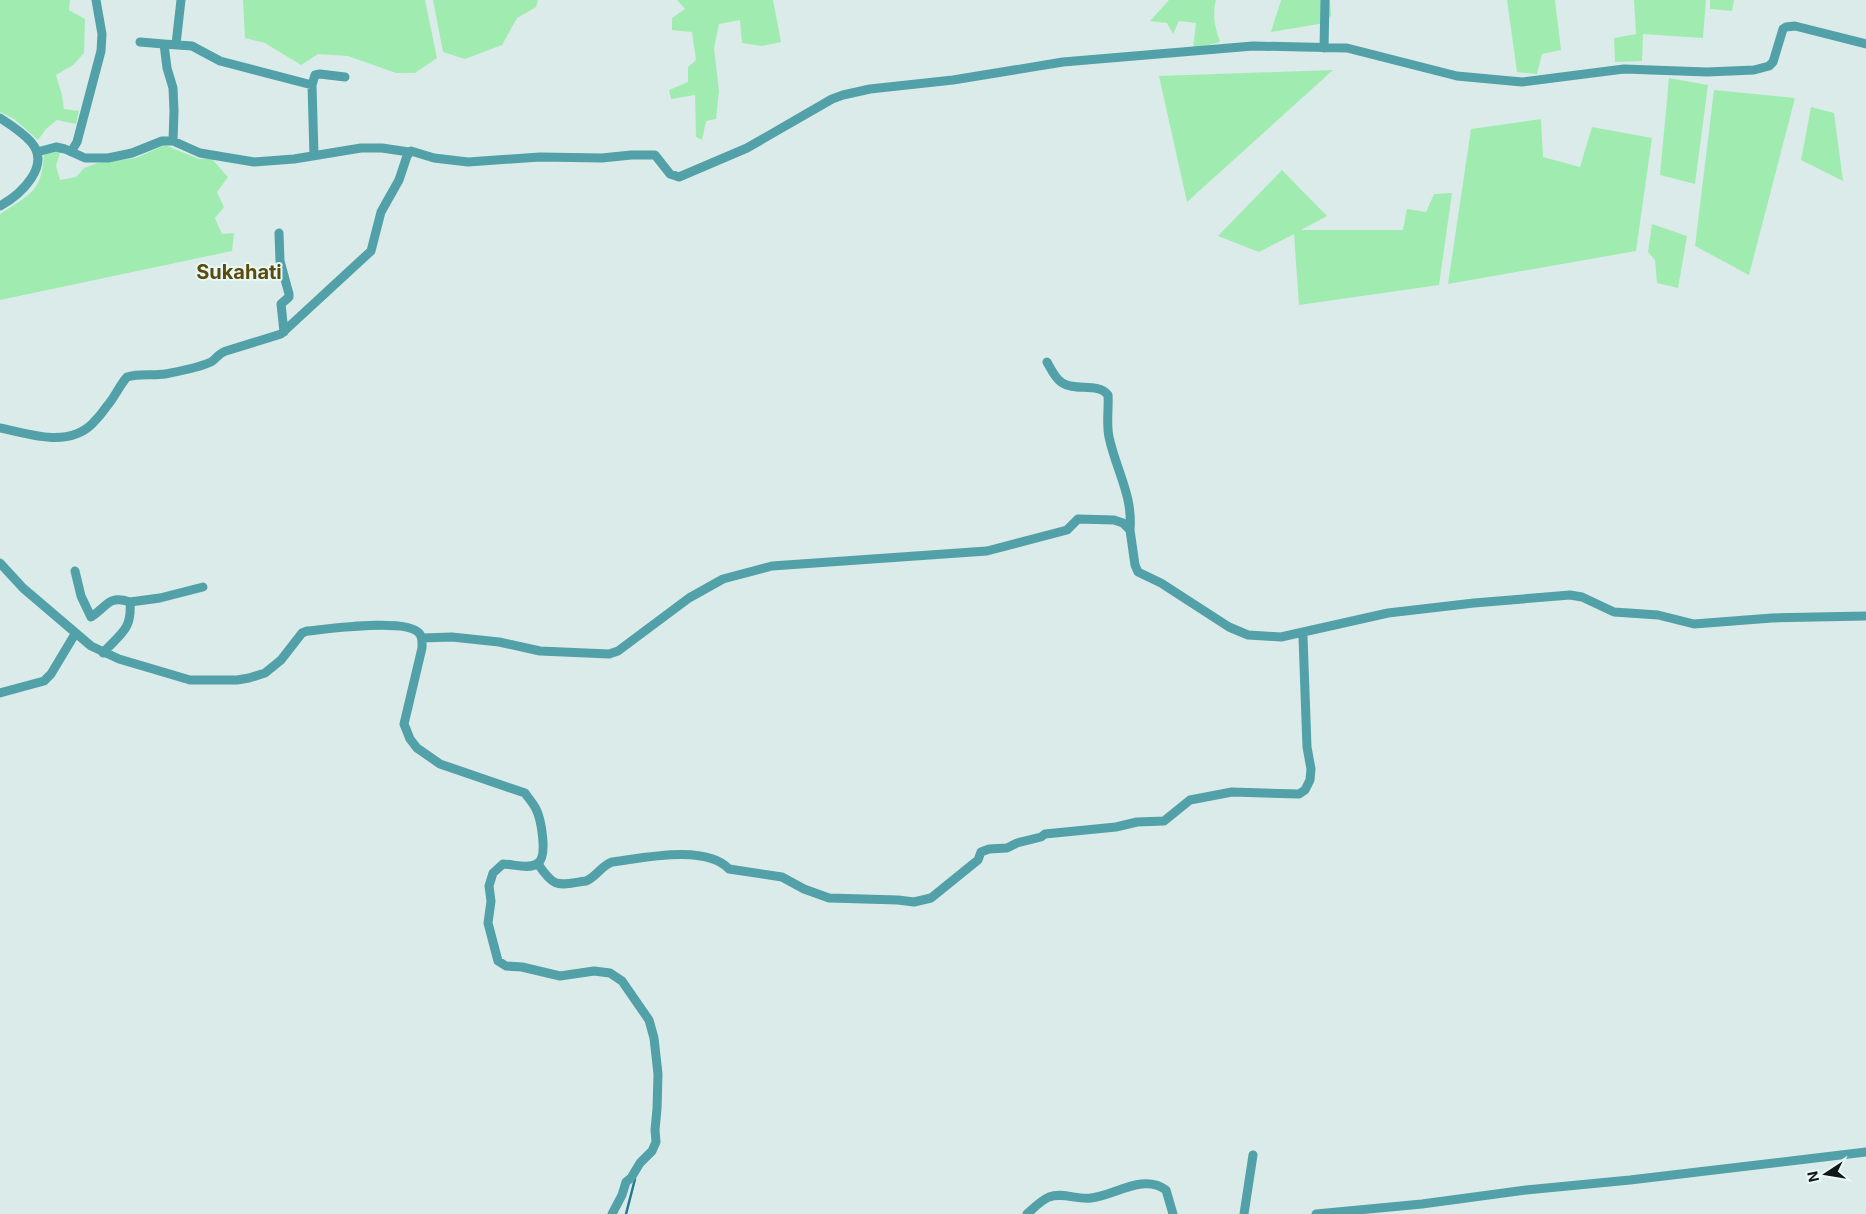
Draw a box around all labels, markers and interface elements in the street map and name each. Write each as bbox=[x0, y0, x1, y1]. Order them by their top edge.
district label: Sukahati bbox=[196, 260, 282, 284]
north arrow bbox=[1801, 1149, 1851, 1199]
text: N bbox=[1803, 1170, 1822, 1184]

